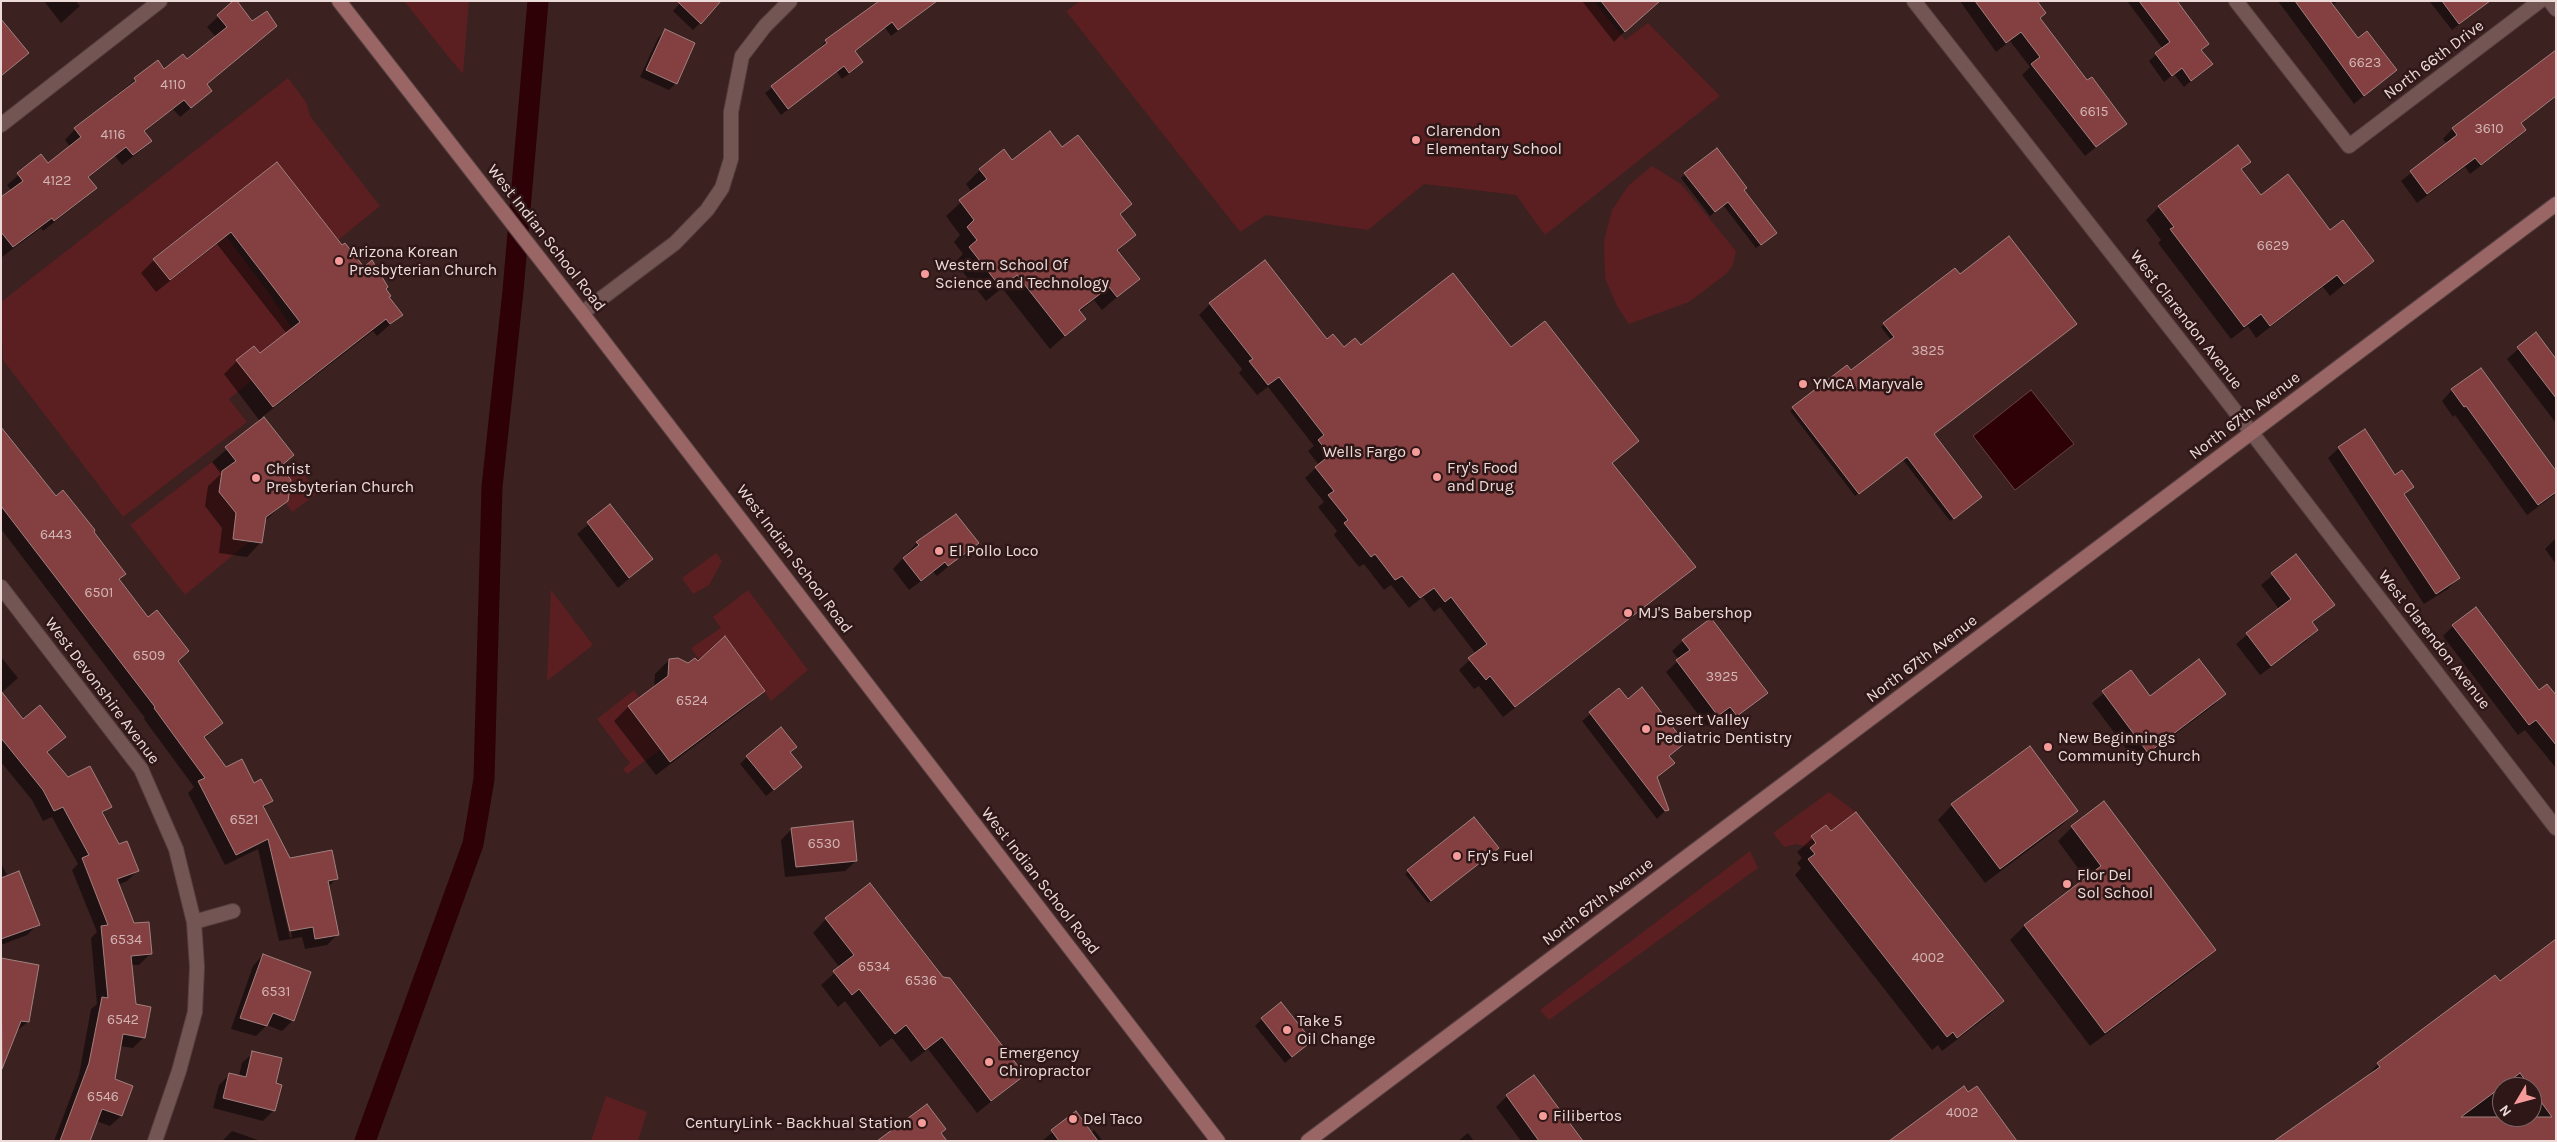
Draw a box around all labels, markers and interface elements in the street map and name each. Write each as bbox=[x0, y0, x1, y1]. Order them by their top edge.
street label: North 66th Drive bbox=[2380, 16, 2488, 104]
house number: 6623 bbox=[2349, 55, 2381, 71]
house number: 4110 bbox=[160, 77, 186, 93]
house number: 6615 bbox=[2080, 104, 2108, 120]
place label: Clarendon Elementary School bbox=[1426, 121, 1562, 159]
house number: 3610 bbox=[2474, 121, 2504, 137]
house number: 4116 bbox=[100, 127, 126, 143]
marker: Clarendon Elementary School bbox=[1410, 134, 1422, 146]
street label: West Indian School Road bbox=[483, 161, 609, 315]
house number: 4122 bbox=[43, 173, 71, 189]
house number: 6629 bbox=[2257, 238, 2289, 254]
place label: Arizona Korean Presbyterian Church bbox=[349, 242, 497, 280]
street label: West Clarendon Avenue bbox=[2126, 247, 2246, 393]
marker: Arizona Korean Presbyterian Church bbox=[333, 255, 345, 267]
place label: Western School Of Science and Technology bbox=[935, 255, 1109, 293]
marker: Western School Of Science and Technology bbox=[919, 268, 931, 280]
house number: 3825 bbox=[1912, 343, 1944, 359]
street label: North 67th Avenue bbox=[2186, 368, 2304, 464]
place label: YMCA Maryvale bbox=[1813, 374, 1923, 394]
marker: YMCA Maryvale bbox=[1797, 378, 1809, 390]
place label: Wells Fargo bbox=[1323, 442, 1406, 462]
marker: Wells Fargo bbox=[1410, 446, 1422, 458]
place label: Fry's Food and Drug bbox=[1447, 458, 1518, 496]
place label: Christ Presbyterian Church bbox=[266, 459, 414, 497]
marker: Fry's Food and Drug bbox=[1431, 471, 1443, 483]
marker: Christ Presbyterian Church bbox=[250, 472, 262, 484]
street label: West Indian School Road bbox=[732, 481, 856, 637]
house number: 6443 bbox=[40, 527, 72, 543]
place label: El Pollo Loco bbox=[949, 541, 1039, 561]
marker: El Pollo Loco bbox=[933, 545, 945, 557]
street label: West Clarendon Avenue bbox=[2374, 567, 2494, 713]
house number: 6501 bbox=[85, 585, 113, 601]
place label: MJ'S Babershop bbox=[1638, 603, 1752, 623]
marker: MJ'S Babershop bbox=[1622, 607, 1634, 619]
street label: North 67th Avenue bbox=[1863, 611, 1981, 707]
street label: West Devonshire Avenue bbox=[41, 614, 163, 768]
house number: 6509 bbox=[133, 648, 165, 664]
house number: 3925 bbox=[1706, 669, 1738, 685]
house number: 6524 bbox=[676, 693, 708, 709]
place label: Desert Valley Pediatric Dentistry bbox=[1656, 710, 1792, 748]
marker: Desert Valley Pediatric Dentistry bbox=[1640, 723, 1652, 735]
place label: New Beginnings Community Church bbox=[2058, 728, 2201, 766]
marker: New Beginnings Community Church bbox=[2042, 741, 2054, 753]
street label: West Indian School Road bbox=[977, 804, 1103, 958]
house number: 6521 bbox=[230, 812, 258, 828]
house number: 6530 bbox=[808, 836, 840, 852]
place label: Fry's Fuel bbox=[1467, 846, 1533, 866]
marker: Fry's Fuel bbox=[1451, 850, 1463, 862]
street label: North 67th Avenue bbox=[1539, 854, 1657, 950]
place label: Flor Del Sol School bbox=[2077, 865, 2153, 903]
marker: Flor Del Sol School bbox=[2061, 878, 2073, 890]
house number: 6534 bbox=[110, 932, 142, 948]
house number: 4002 bbox=[1912, 950, 1944, 966]
house number: 6534 bbox=[858, 959, 890, 975]
house number: 6536 bbox=[905, 973, 937, 989]
house number: 6531 bbox=[262, 984, 290, 1000]
place label: Take 5 Oil Change bbox=[1297, 1011, 1376, 1049]
house number: 6542 bbox=[107, 1012, 139, 1028]
marker: Take 5 Oil Change bbox=[1281, 1024, 1293, 1036]
place label: Emergency Chiropractor bbox=[999, 1043, 1091, 1081]
marker: Emergency Chiropractor bbox=[983, 1056, 995, 1068]
north arrow bbox=[2492, 1077, 2542, 1127]
house number: 6546 bbox=[87, 1089, 119, 1105]
text: N bbox=[2496, 1102, 2515, 1120]
house number: 4002 bbox=[1946, 1105, 1978, 1121]
place label: Filibertos bbox=[1553, 1106, 1622, 1126]
place label: Del Taco bbox=[1083, 1109, 1142, 1129]
marker: Filibertos bbox=[1537, 1110, 1549, 1122]
place label: CenturyLink - Backhual Station bbox=[685, 1113, 912, 1133]
marker: Del Taco bbox=[1067, 1113, 1079, 1125]
marker: CenturyLink - Backhual Station bbox=[916, 1117, 928, 1129]

